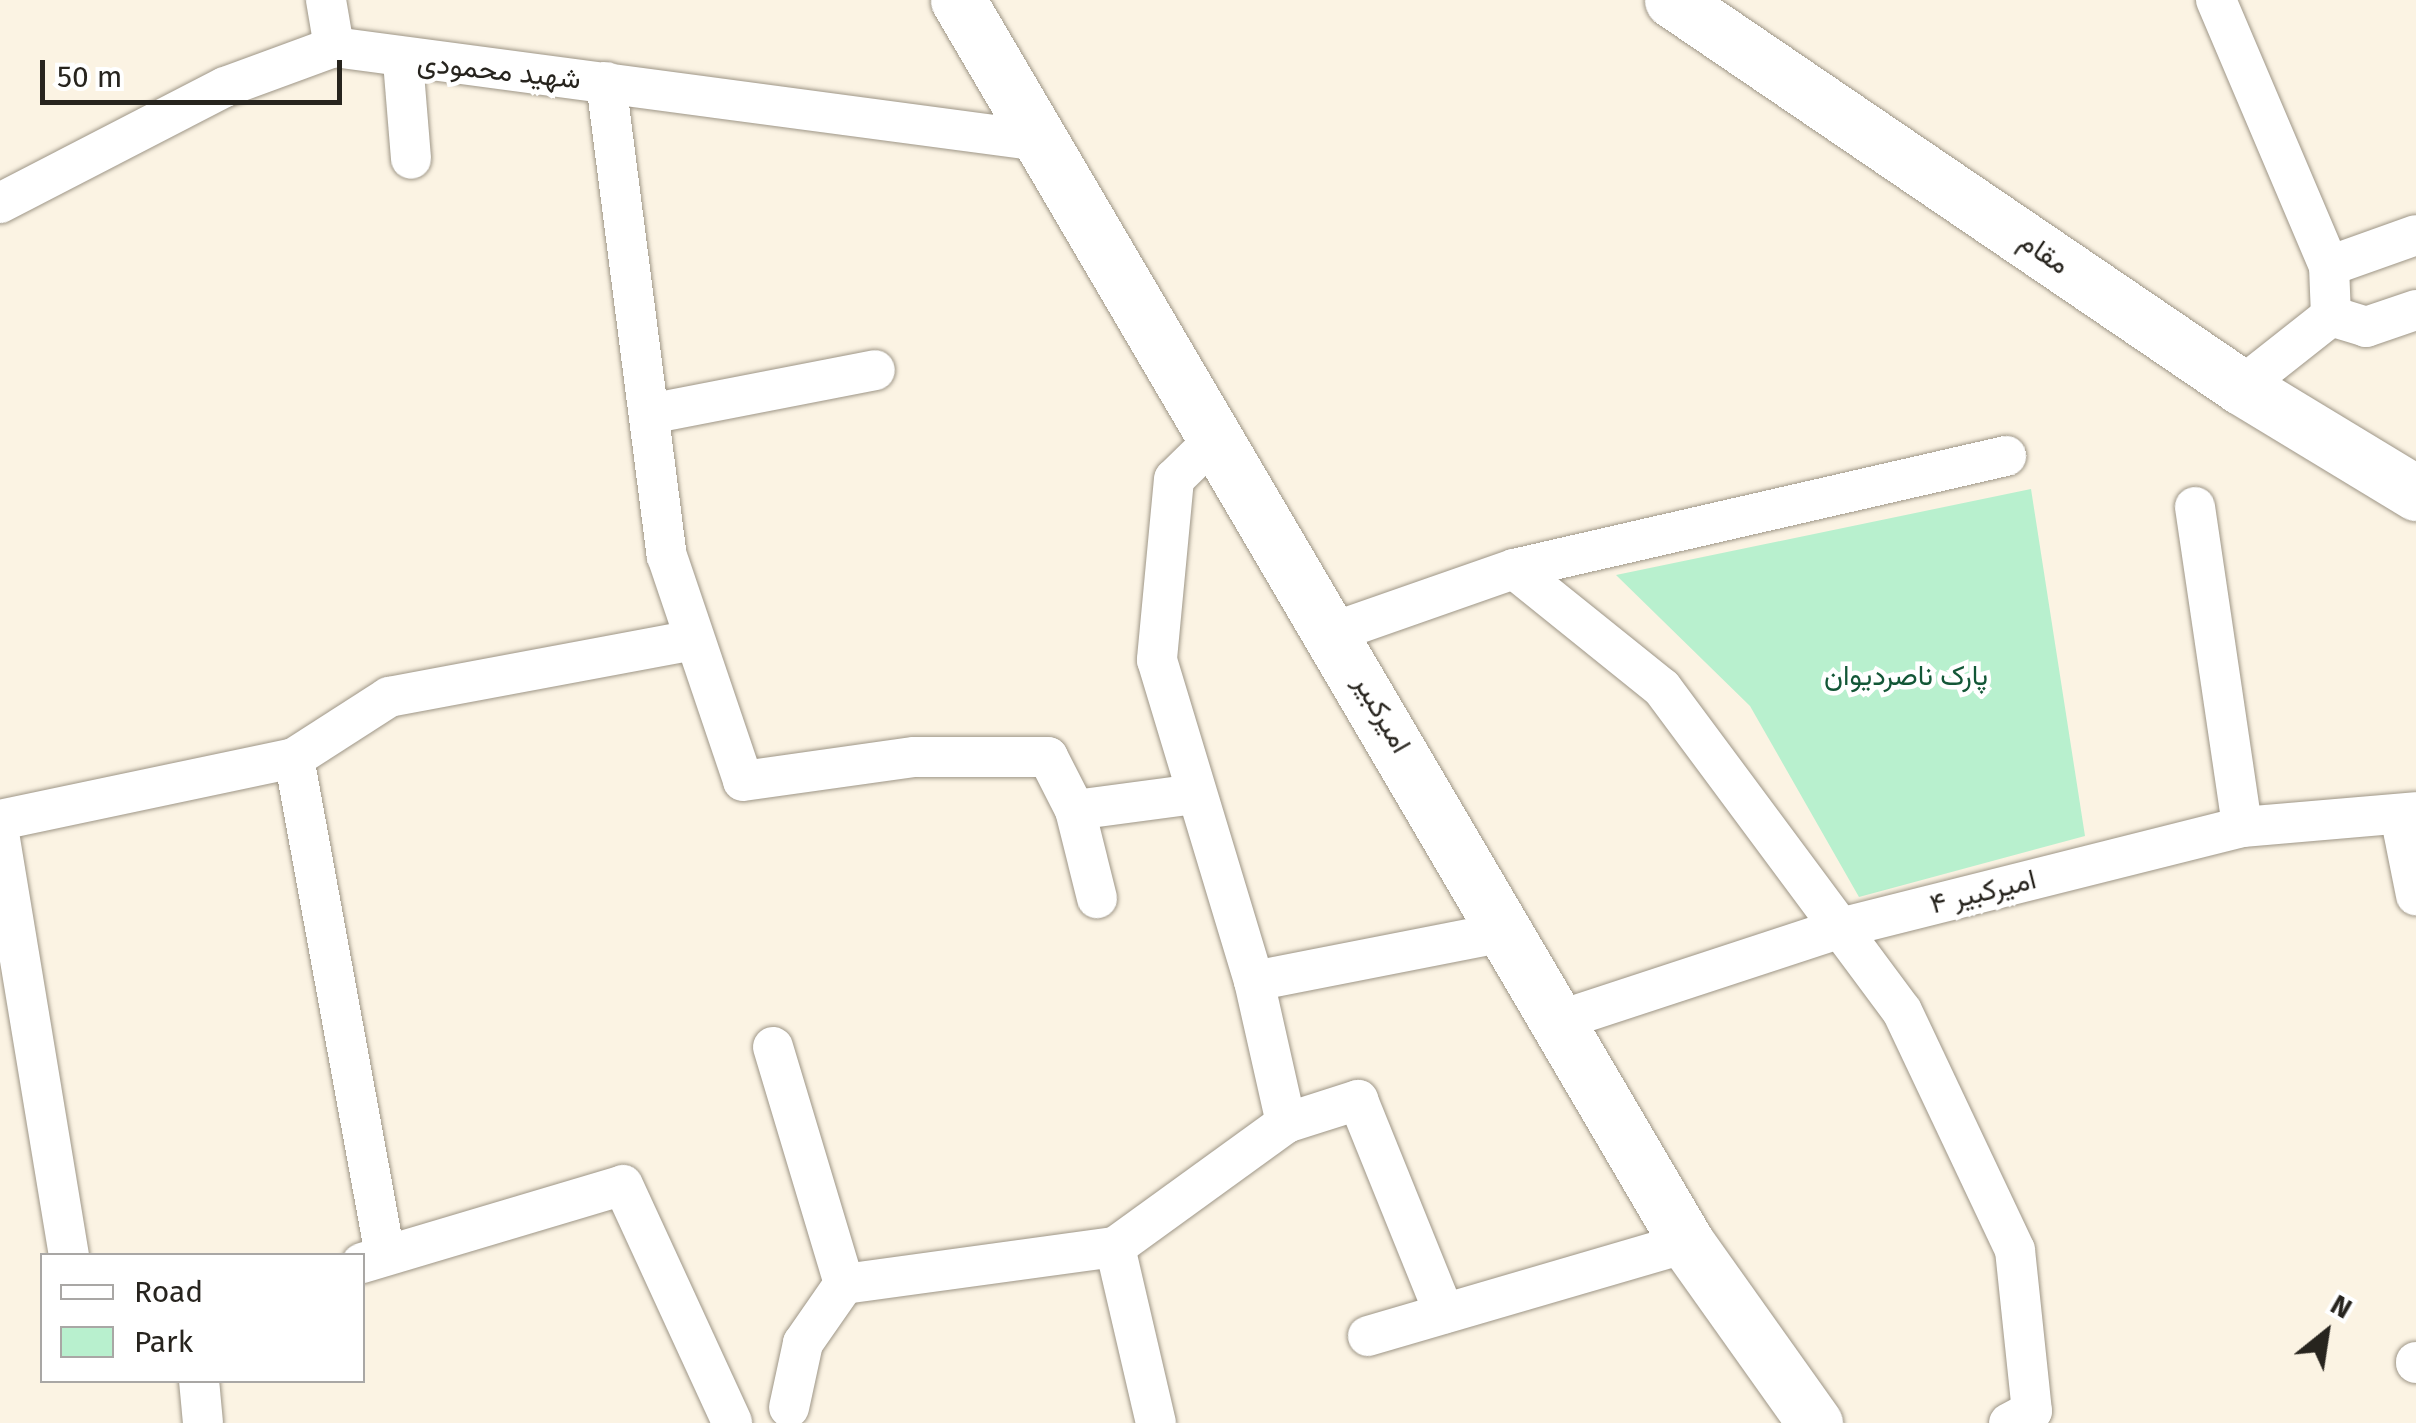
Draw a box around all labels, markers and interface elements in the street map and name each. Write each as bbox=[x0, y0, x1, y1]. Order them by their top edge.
scale bar bbox=[45, 40, 348, 102]
street label: شهید محمودی bbox=[416, 46, 582, 96]
text: 50 m bbox=[57, 59, 122, 95]
street label: مقام bbox=[2013, 224, 2075, 282]
park label: پارک ناصردیوان bbox=[1824, 659, 1988, 693]
street label: امیرکبیر bbox=[1346, 669, 1418, 759]
street label: امیرکبیر ۴ bbox=[1926, 863, 2040, 921]
legend bbox=[40, 1253, 365, 1383]
text: Road bbox=[134, 1274, 203, 1310]
north arrow bbox=[2276, 1283, 2376, 1383]
text: N bbox=[2325, 1288, 2358, 1326]
text: Park bbox=[134, 1324, 193, 1360]

